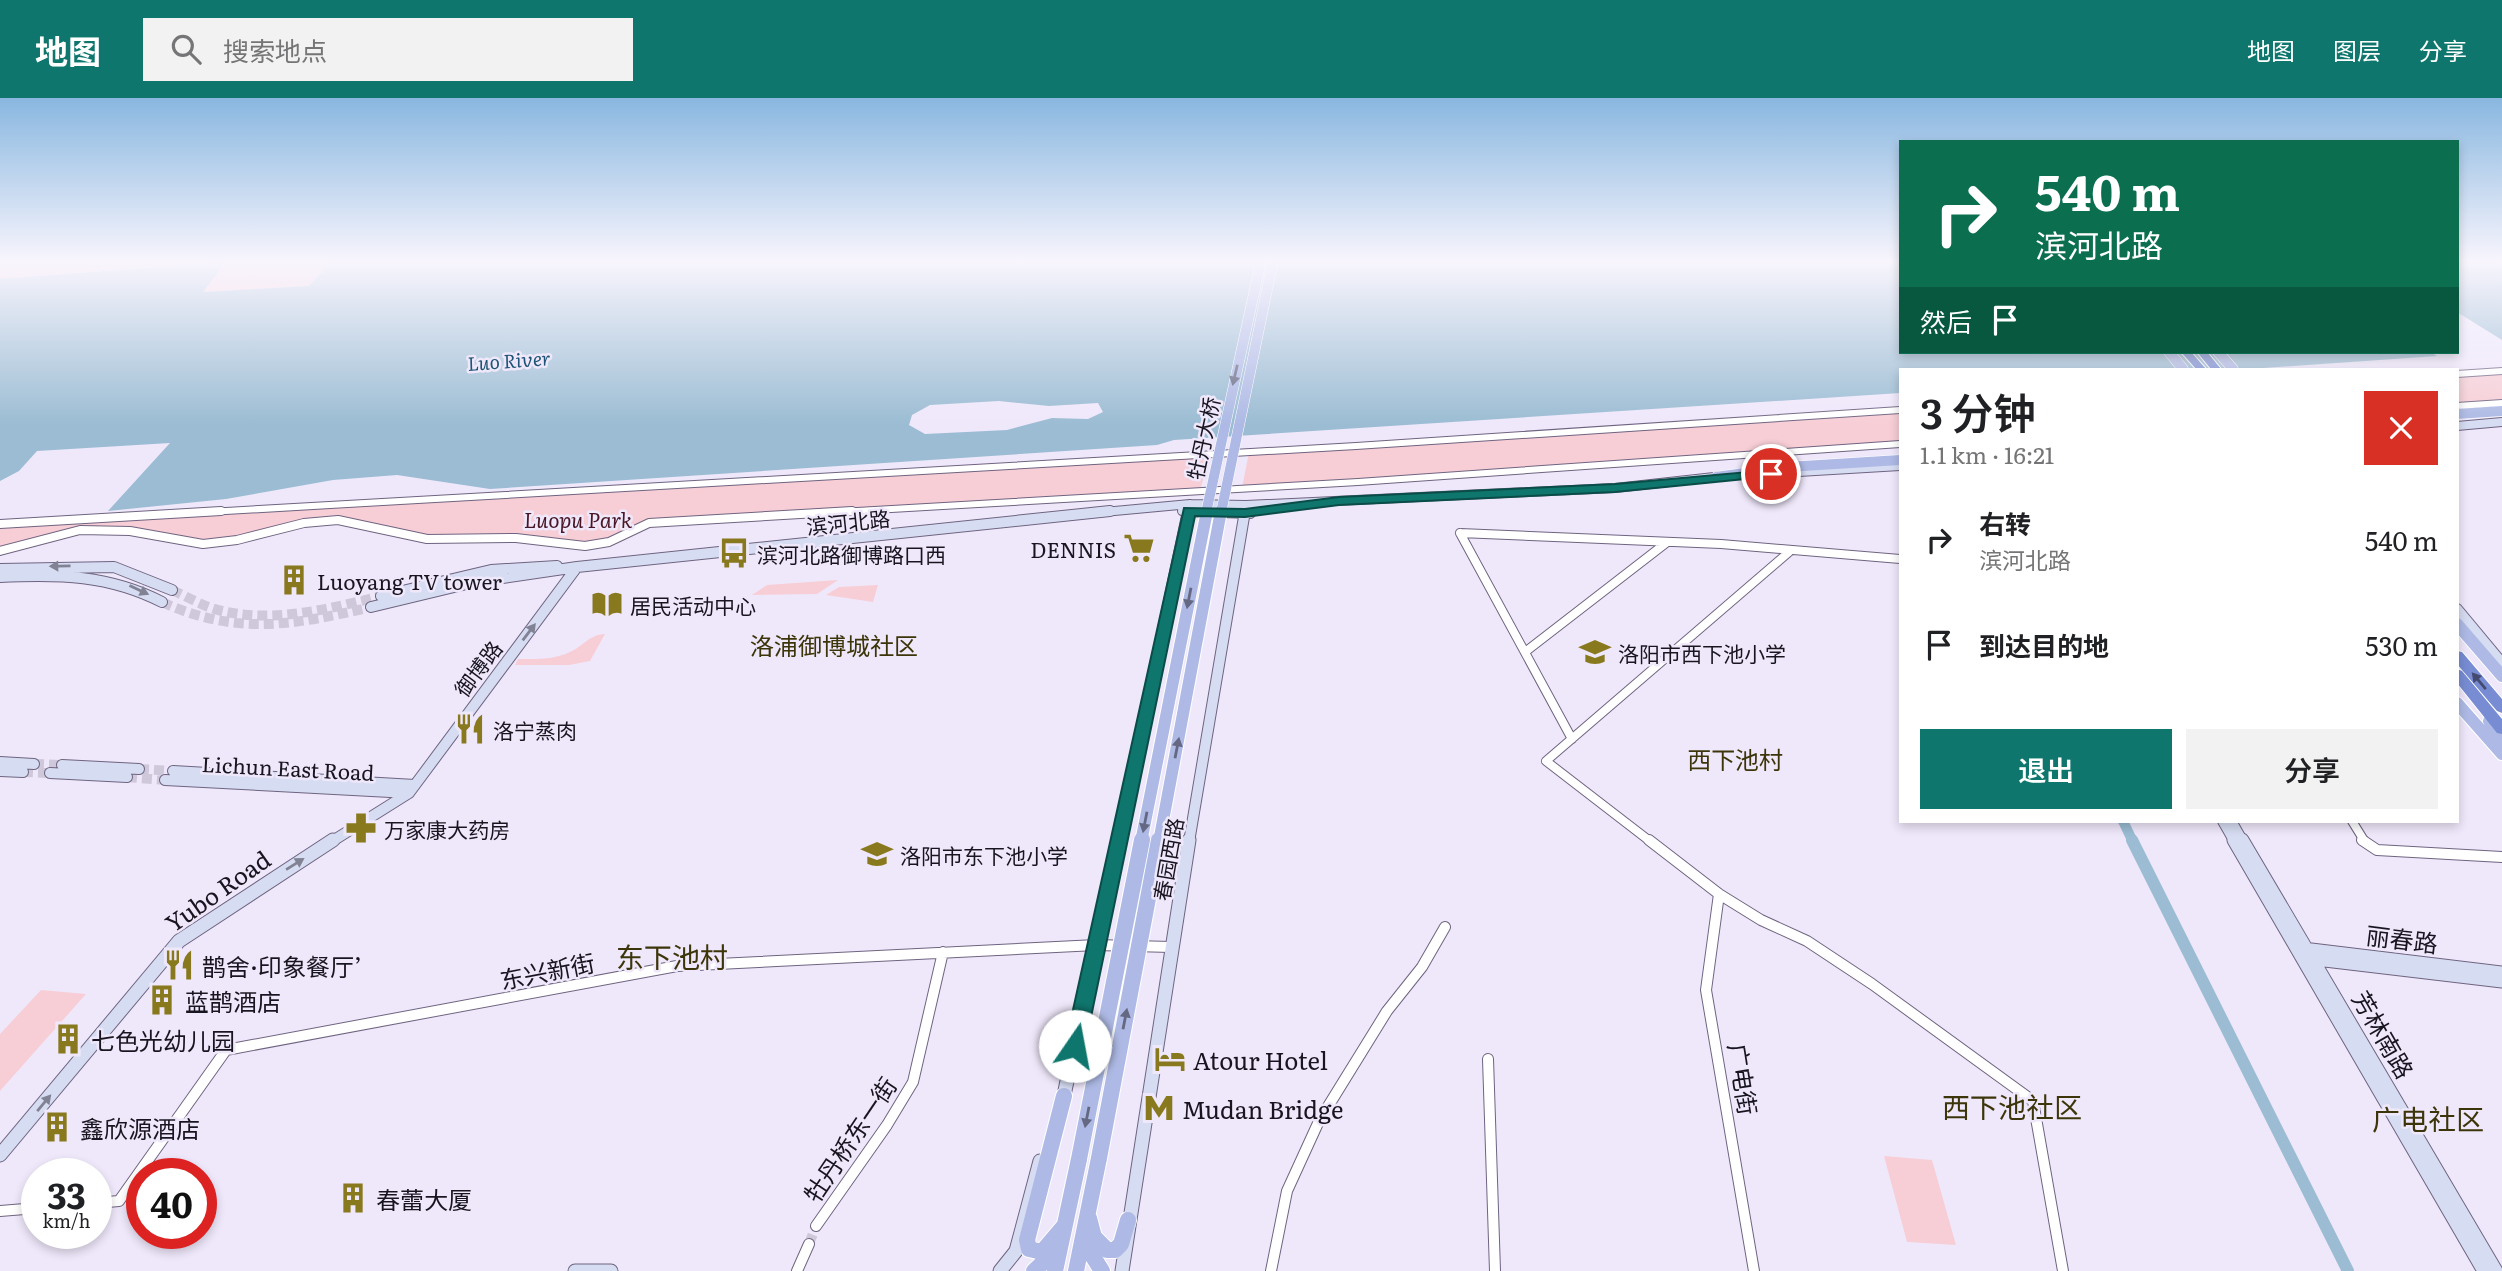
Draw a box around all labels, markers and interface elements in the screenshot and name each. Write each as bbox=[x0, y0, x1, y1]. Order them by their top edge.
search box bbox=[143, 18, 633, 81]
text: 地图 bbox=[35, 25, 101, 74]
icon: search bbox=[167, 30, 205, 68]
text: 搜索地点 bbox=[223, 30, 327, 69]
text: 地图 bbox=[2247, 32, 2295, 67]
text: 图层 bbox=[2333, 32, 2381, 67]
text: 分享 bbox=[2419, 32, 2467, 67]
text: 540 m bbox=[2035, 153, 2180, 226]
icon: right bbox=[1920, 168, 2011, 259]
text: 滨河北路 bbox=[2035, 220, 2163, 268]
text: 然后 bbox=[1920, 301, 1972, 340]
icon: arrive bbox=[1986, 301, 2024, 339]
water label: Luo River bbox=[466, 343, 552, 377]
one-way arrow bbox=[1229, 364, 1240, 386]
text: 3 分钟 bbox=[1920, 380, 2036, 442]
button: close bbox=[2364, 391, 2438, 465]
street label: 牡丹大桥 bbox=[1178, 394, 1226, 482]
text: 1.1 km · 16:21 bbox=[1920, 437, 2054, 471]
pin bbox=[1741, 444, 1801, 504]
icon: arrive bbox=[1752, 455, 1790, 493]
street label: 滨河北路 bbox=[805, 501, 891, 541]
park label: Luopu Park bbox=[524, 503, 633, 534]
text: 右转 bbox=[1979, 503, 2031, 542]
text: 540 m bbox=[2365, 520, 2438, 559]
icon: right bbox=[1920, 521, 1958, 559]
supermarket icon: DENNIS bbox=[1122, 531, 1156, 565]
place label: DENNIS bbox=[1030, 533, 1116, 564]
bus stop icon: 滨河北路御博路口西 bbox=[717, 536, 751, 570]
place label: 滨河北路御博路口西 bbox=[757, 538, 946, 569]
text: 滨河北路 bbox=[1979, 542, 2071, 576]
one-way arrow bbox=[48, 560, 70, 571]
building icon: Luoyang TV tower bbox=[277, 563, 311, 597]
place label: Luoyang TV tower bbox=[317, 565, 502, 596]
one-way arrow bbox=[129, 584, 149, 595]
library icon: 居民活动中心 bbox=[590, 587, 624, 621]
one-way arrow bbox=[1184, 587, 1195, 609]
place label: 居民活动中心 bbox=[630, 589, 756, 620]
one-way arrow bbox=[521, 623, 535, 641]
text: 到达目的地 bbox=[1979, 625, 2109, 664]
text: 530 m bbox=[2365, 625, 2438, 664]
icon: arrive bbox=[1920, 626, 1958, 664]
district label: 洛浦御博城社区 bbox=[750, 627, 918, 662]
street label: 御博路 bbox=[446, 634, 508, 702]
school or university icon: 洛阳市西下池小学 bbox=[1578, 635, 1612, 669]
place label: 洛阳市西下池小学 bbox=[1618, 637, 1786, 668]
one-way arrow bbox=[2472, 673, 2487, 691]
restaurant icon: 洛宁蒸肉 bbox=[453, 712, 487, 746]
place label: 洛宁蒸肉 bbox=[493, 714, 577, 745]
button: 退出 bbox=[1920, 729, 2172, 809]
button: 分享 bbox=[2186, 729, 2438, 809]
one-way arrow bbox=[1172, 737, 1183, 759]
district label: 西下池村 bbox=[1687, 741, 1783, 776]
street label: Lichun East Road bbox=[201, 747, 375, 787]
pharmacy icon: 万家康大药房 bbox=[344, 811, 378, 845]
one-way arrow bbox=[1140, 811, 1151, 833]
place label: 万家康大药房 bbox=[384, 813, 510, 844]
street label: 春园西路 bbox=[1144, 815, 1190, 903]
school or university icon: 洛阳市东下池小学 bbox=[860, 837, 894, 871]
place label: 洛阳市东下池小学 bbox=[900, 839, 1068, 870]
street label: Yubo Road bbox=[157, 841, 277, 939]
one-way arrow bbox=[285, 857, 305, 870]
street label: 丽春路 bbox=[2364, 916, 2440, 960]
district label: 东下池村 bbox=[616, 935, 728, 977]
street label: 东兴新街 bbox=[497, 944, 597, 996]
restaurant icon: 鹊舍·印象餐厅’ bbox=[162, 948, 196, 982]
place label: 鹊舍·印象餐厅’ bbox=[202, 948, 362, 983]
building icon: 蓝鹊酒店 bbox=[145, 983, 179, 1017]
place label: 蓝鹊酒店 bbox=[185, 983, 281, 1018]
street label: 芳林南路 bbox=[2345, 984, 2423, 1084]
one-way arrow bbox=[1120, 1008, 1131, 1030]
position arrow bbox=[1038, 1009, 1112, 1083]
building icon: 七色光幼儿园 bbox=[51, 1022, 85, 1056]
place label: 七色光幼儿园 bbox=[91, 1022, 235, 1057]
street label: 广电街 bbox=[1721, 1041, 1767, 1117]
hotel icon: Atour Hotel bbox=[1153, 1042, 1187, 1076]
place label: Atour Hotel bbox=[1193, 1042, 1328, 1077]
street label: 牡丹桥东一街 bbox=[794, 1070, 904, 1208]
district label: 西下池社区 bbox=[1942, 1085, 2082, 1127]
metro station icon: Mudan Bridge bbox=[1142, 1091, 1176, 1125]
place label: Mudan Bridge bbox=[1182, 1091, 1343, 1126]
one-way arrow bbox=[36, 1094, 51, 1111]
district label: 广电社区 bbox=[2372, 1097, 2484, 1139]
one-way arrow bbox=[1082, 1106, 1093, 1128]
building icon: 鑫欣源酒店 bbox=[40, 1110, 74, 1144]
place label: 鑫欣源酒店 bbox=[80, 1110, 200, 1145]
speed limit sign: 40 bbox=[126, 1158, 217, 1249]
text: 33 bbox=[47, 1168, 86, 1220]
building icon: 春蕾大厦 bbox=[336, 1181, 370, 1215]
place label: 春蕾大厦 bbox=[376, 1181, 472, 1216]
text: km/h bbox=[43, 1207, 90, 1234]

